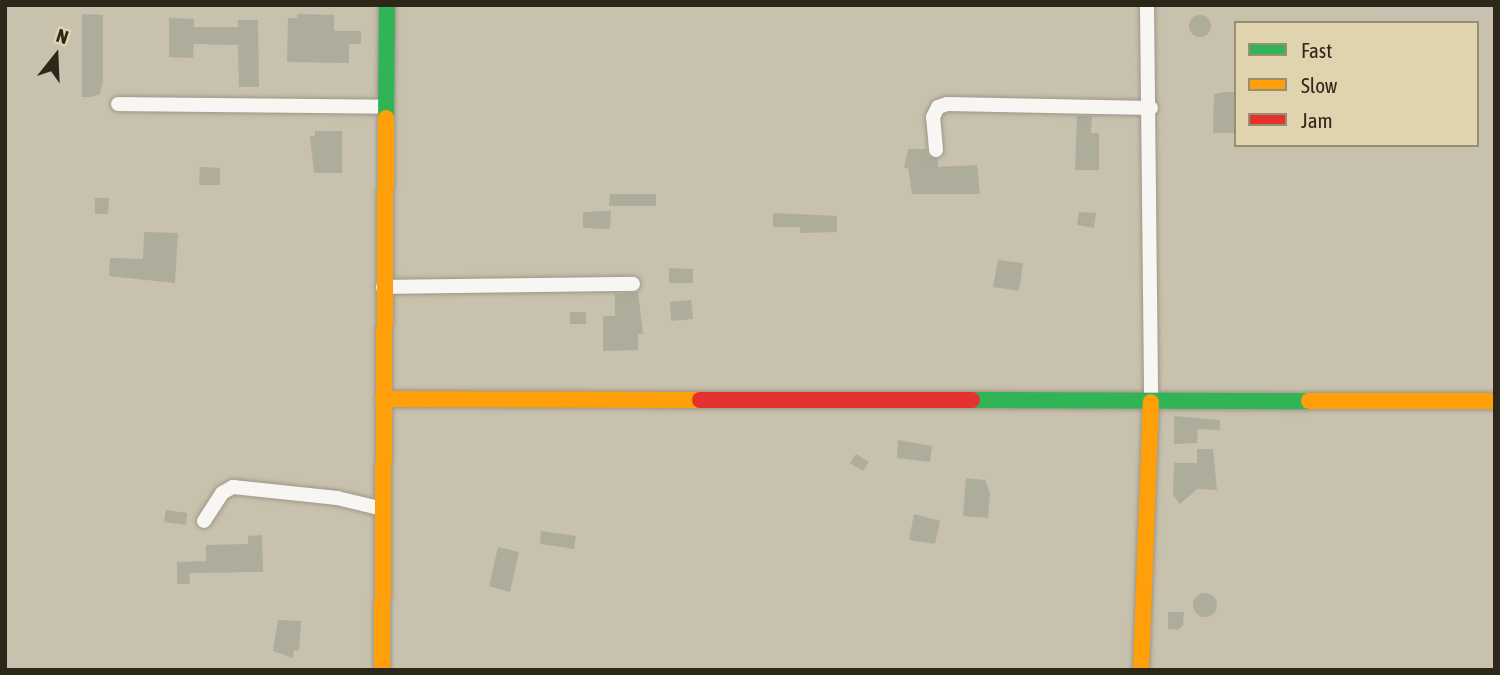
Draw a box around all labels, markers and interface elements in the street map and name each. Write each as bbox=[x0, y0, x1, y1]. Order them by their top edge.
north arrow bbox=[21, 21, 91, 91]
legend bbox=[1234, 21, 1479, 147]
text: N bbox=[54, 24, 71, 48]
text: Fast bbox=[1301, 38, 1332, 62]
text: Slow bbox=[1301, 73, 1337, 97]
text: Jam bbox=[1301, 108, 1333, 132]

